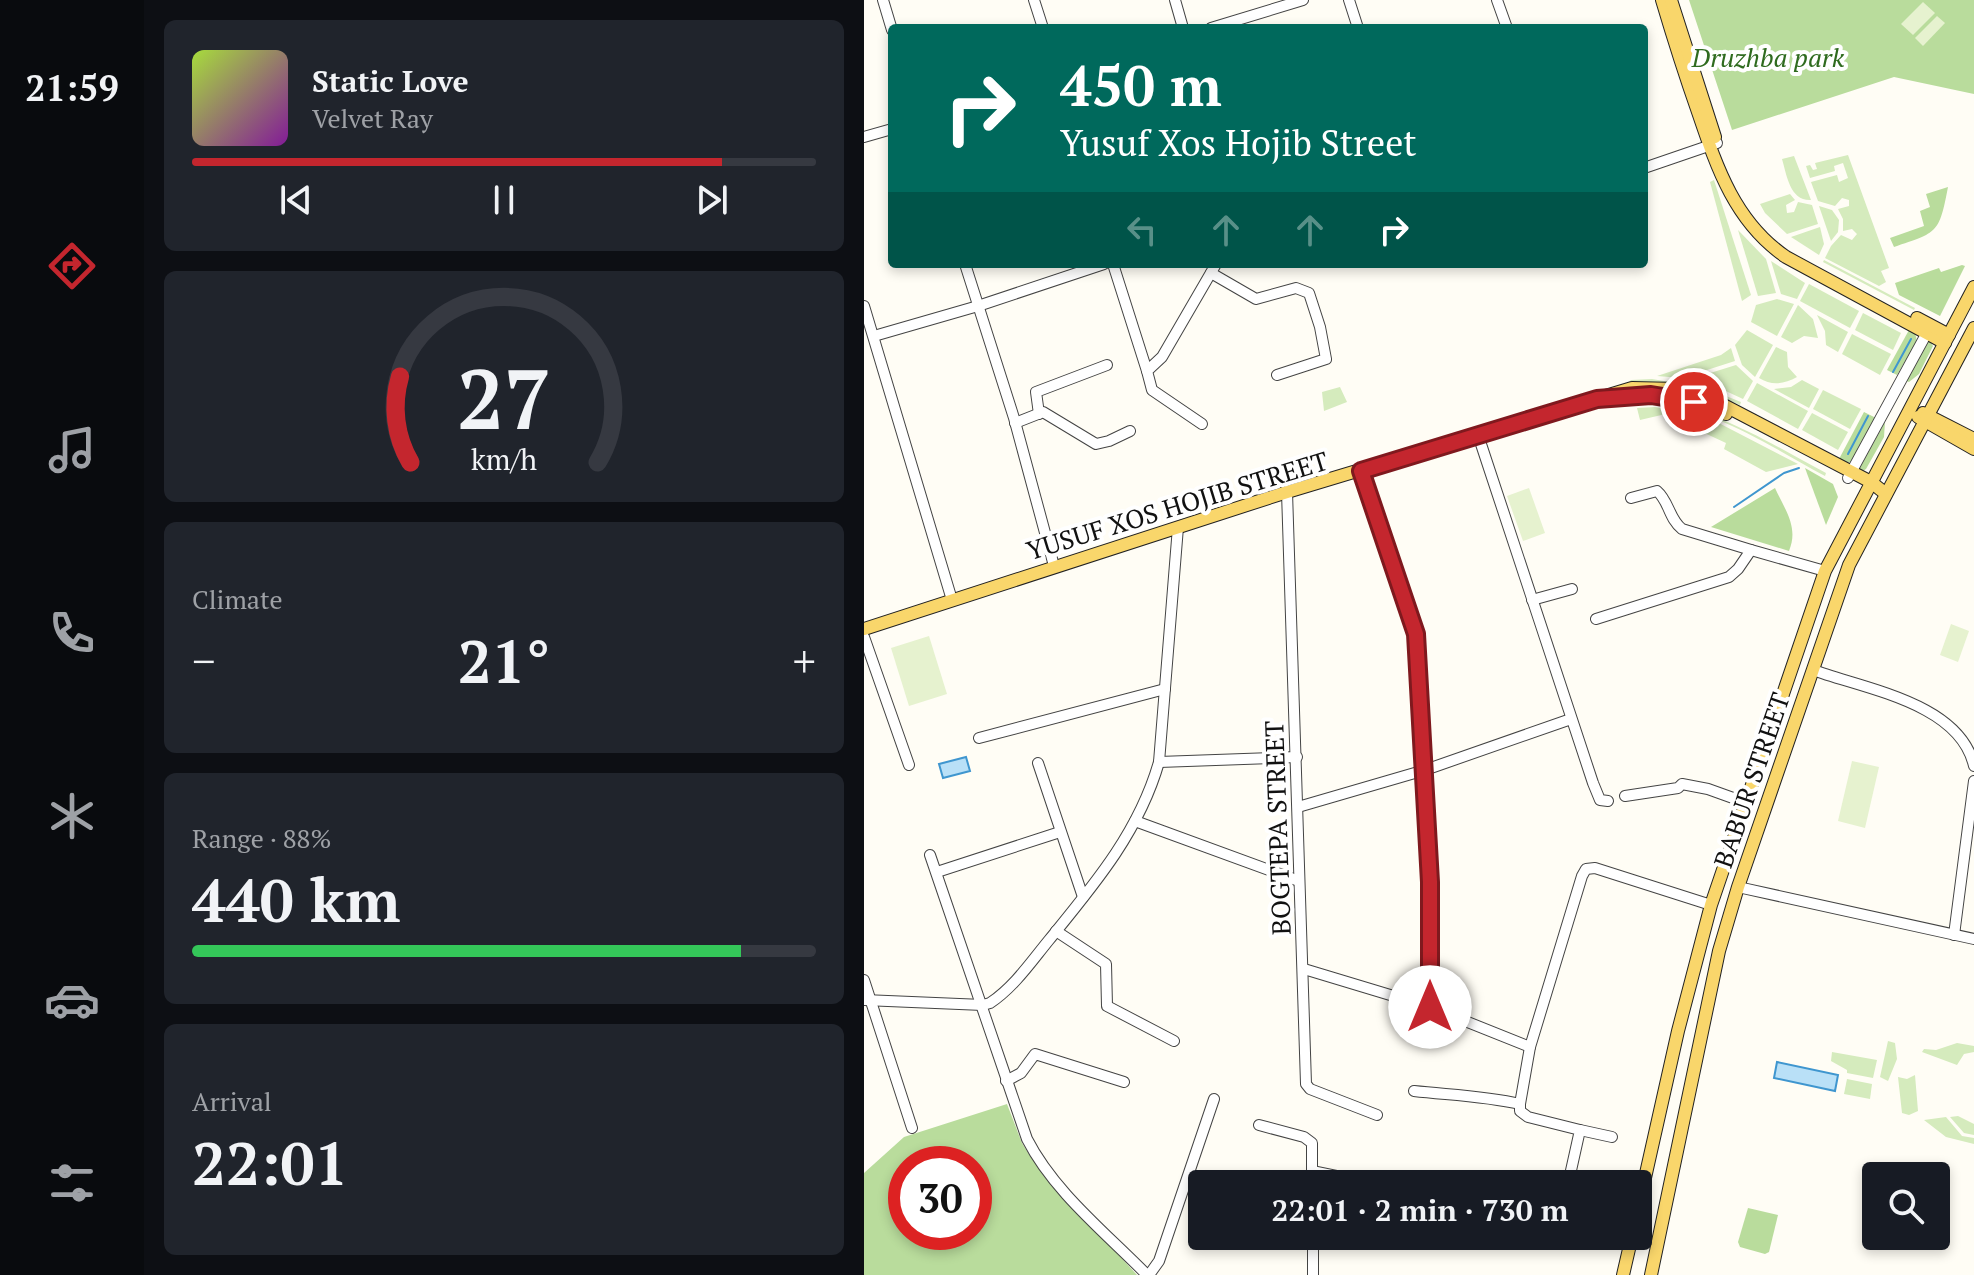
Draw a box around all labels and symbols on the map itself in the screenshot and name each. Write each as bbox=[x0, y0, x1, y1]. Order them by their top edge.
park label: Druzhba park bbox=[1691, 40, 1845, 74]
pin bbox=[1660, 368, 1728, 436]
street label: YUSUF XOS HOJIB STREET bbox=[1022, 443, 1332, 567]
street label: BABUR STREET bbox=[1705, 688, 1797, 872]
street label: BOGTEPA STREET bbox=[1256, 720, 1298, 936]
position arrow bbox=[1388, 965, 1472, 1049]
speed limit sign: 30 bbox=[888, 1146, 992, 1250]

